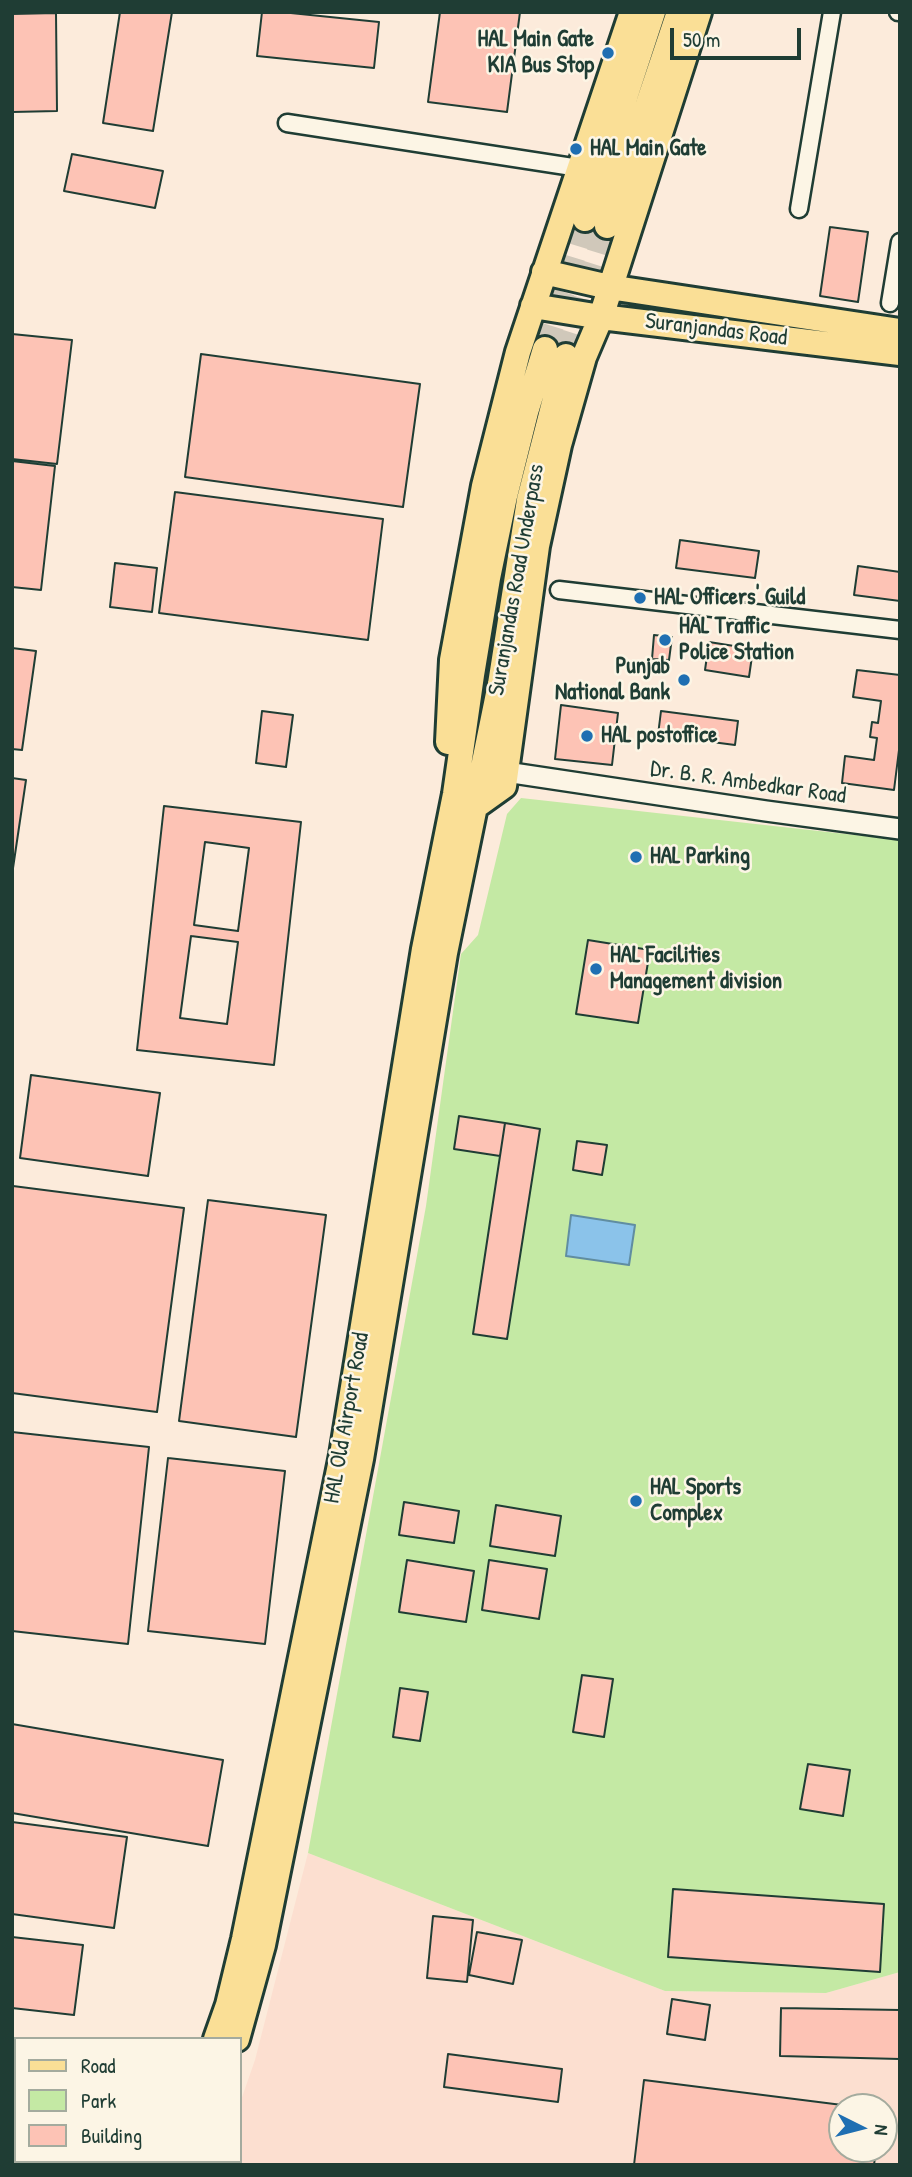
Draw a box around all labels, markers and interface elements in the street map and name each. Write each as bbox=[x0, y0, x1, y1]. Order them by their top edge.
scale bar bbox=[674, 14, 805, 58]
text: 50 m bbox=[683, 25, 720, 54]
place label: HAL Main Gate KIA Bus Stop bbox=[478, 26, 594, 80]
marker: HAL Main Gate KIA Bus Stop bbox=[600, 45, 616, 61]
place label: HAL Main Gate bbox=[590, 135, 706, 163]
marker: HAL Main Gate bbox=[568, 141, 584, 157]
street label: Suranjandas Road bbox=[644, 308, 788, 352]
street label: Suranjandas Road Underpass bbox=[483, 462, 551, 698]
place label: HAL Officers' Guild bbox=[654, 584, 805, 612]
marker: HAL Officers' Guild bbox=[632, 590, 648, 606]
place label: HAL Traffic Police Station bbox=[679, 613, 794, 667]
marker: HAL Traffic Police Station bbox=[657, 632, 673, 648]
place label: Punjab National Bank bbox=[555, 653, 670, 707]
marker: Punjab National Bank bbox=[676, 672, 692, 688]
place label: HAL postoffice bbox=[601, 722, 717, 750]
marker: HAL postoffice bbox=[579, 728, 595, 744]
street label: Dr. B. R. Ambedkar Road bbox=[648, 756, 848, 810]
place label: HAL Parking bbox=[650, 843, 750, 871]
marker: HAL Parking bbox=[628, 849, 644, 865]
place label: HAL Facilities Management division bbox=[610, 942, 782, 996]
marker: HAL Facilities Management division bbox=[588, 961, 604, 977]
street label: HAL Old Airport Road bbox=[318, 1330, 376, 1506]
place label: HAL Sports Complex bbox=[650, 1474, 741, 1528]
marker: HAL Sports Complex bbox=[628, 1493, 644, 1509]
legend bbox=[14, 2037, 242, 2163]
text: Road bbox=[81, 2051, 115, 2080]
text: Park bbox=[81, 2086, 116, 2115]
north arrow bbox=[828, 2093, 898, 2163]
text: Building bbox=[81, 2121, 142, 2150]
text: N bbox=[868, 2124, 895, 2136]

